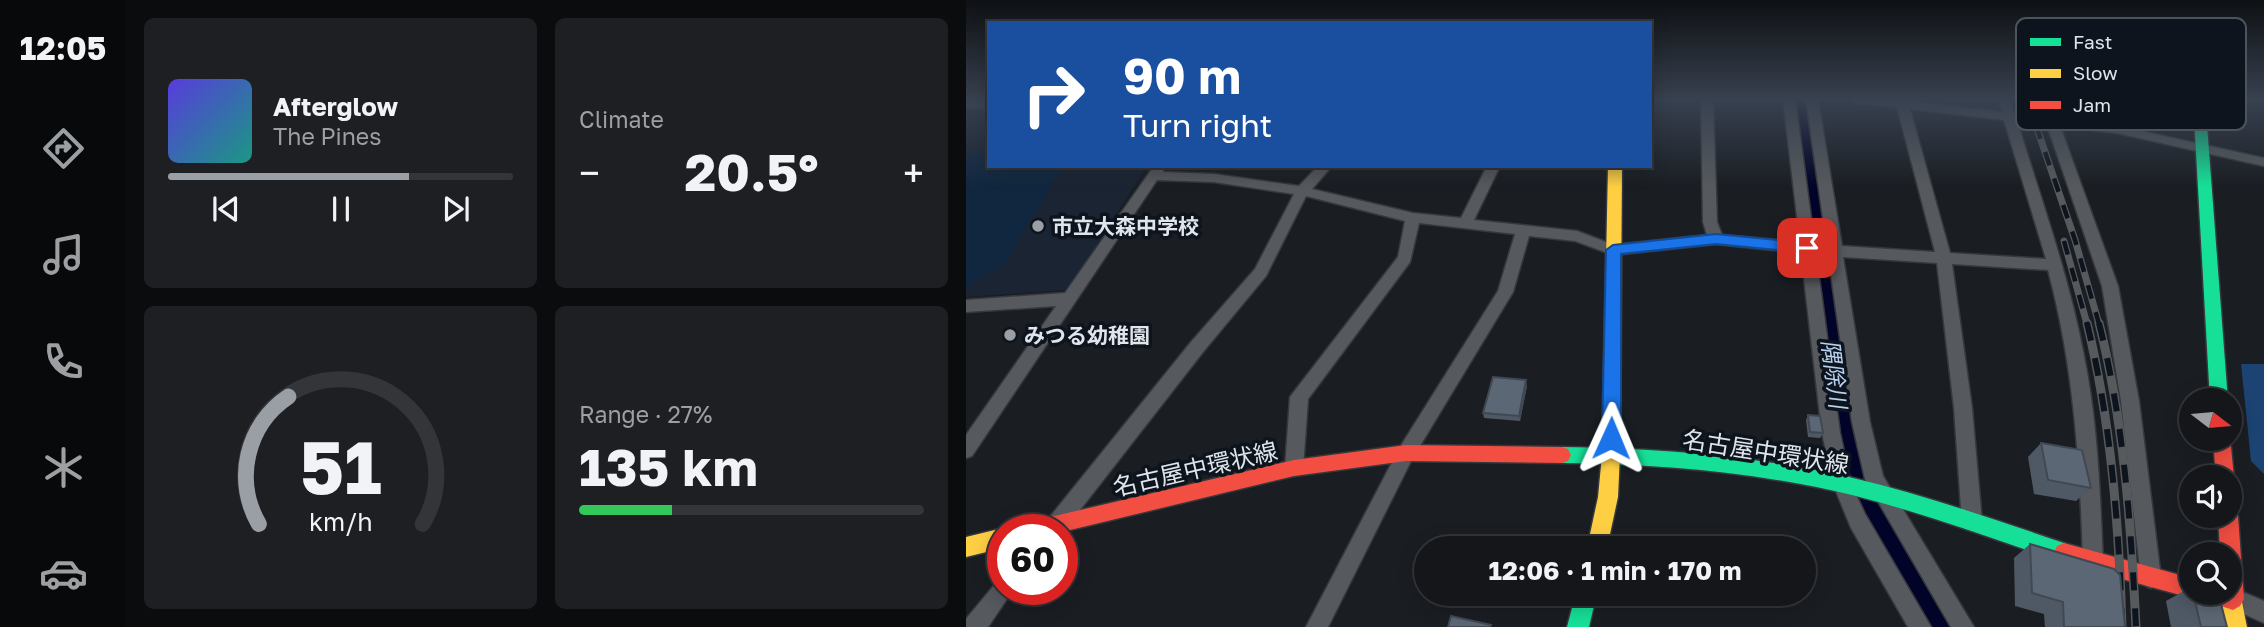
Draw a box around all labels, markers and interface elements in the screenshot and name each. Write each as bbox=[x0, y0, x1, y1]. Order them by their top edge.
legend bbox=[2016, 18, 2246, 130]
text: 12:05 bbox=[20, 29, 106, 67]
text: Fast bbox=[2073, 30, 2112, 53]
text: 90 m bbox=[1123, 46, 1241, 105]
icon: right bbox=[1008, 49, 1099, 140]
text: Slow bbox=[2073, 61, 2118, 84]
text: Afterglow bbox=[273, 91, 398, 122]
text: Jam bbox=[2073, 93, 2111, 116]
text: Climate bbox=[579, 105, 664, 133]
text: Turn right bbox=[1123, 106, 1272, 144]
text: The Pines bbox=[273, 122, 381, 150]
icon: directions bbox=[39, 124, 88, 173]
text: 20.5° bbox=[684, 140, 819, 202]
text: − bbox=[579, 150, 600, 195]
text: + bbox=[903, 150, 924, 195]
icon: previous bbox=[207, 190, 245, 228]
icon: pause bbox=[322, 190, 360, 228]
icon: next bbox=[437, 190, 475, 228]
place label: 市立大森中学校 bbox=[1052, 213, 1199, 239]
marker: 市立大森中学校 bbox=[1030, 218, 1046, 234]
pin bbox=[1777, 218, 1837, 278]
icon: arrive bbox=[1788, 229, 1826, 267]
icon: music bbox=[39, 230, 88, 279]
place label: みつる幼稚園 bbox=[1024, 322, 1150, 348]
marker: みつる幼稚園 bbox=[1002, 327, 1018, 343]
icon: phone bbox=[39, 337, 88, 386]
water label: 隅除川 bbox=[1817, 338, 1853, 413]
north arrow bbox=[2179, 388, 2242, 452]
map controls bbox=[2179, 388, 2242, 605]
text: Range · 27% bbox=[579, 400, 712, 428]
position arrow bbox=[1574, 401, 1648, 475]
text: 51 bbox=[300, 423, 381, 510]
street label: 名古屋中環状線 bbox=[1681, 424, 1851, 478]
text: 135 km bbox=[579, 435, 758, 497]
street label: 名古屋中環状線 bbox=[1110, 435, 1280, 501]
icon: climate bbox=[39, 443, 88, 492]
button: sound bbox=[2179, 465, 2242, 528]
text: km/h bbox=[309, 505, 372, 536]
speed limit sign: 60 bbox=[987, 514, 1078, 605]
button: search bbox=[2179, 542, 2242, 605]
icon: car bbox=[39, 549, 88, 598]
text: 12:06 · 1 min · 170 m bbox=[1489, 555, 1741, 586]

